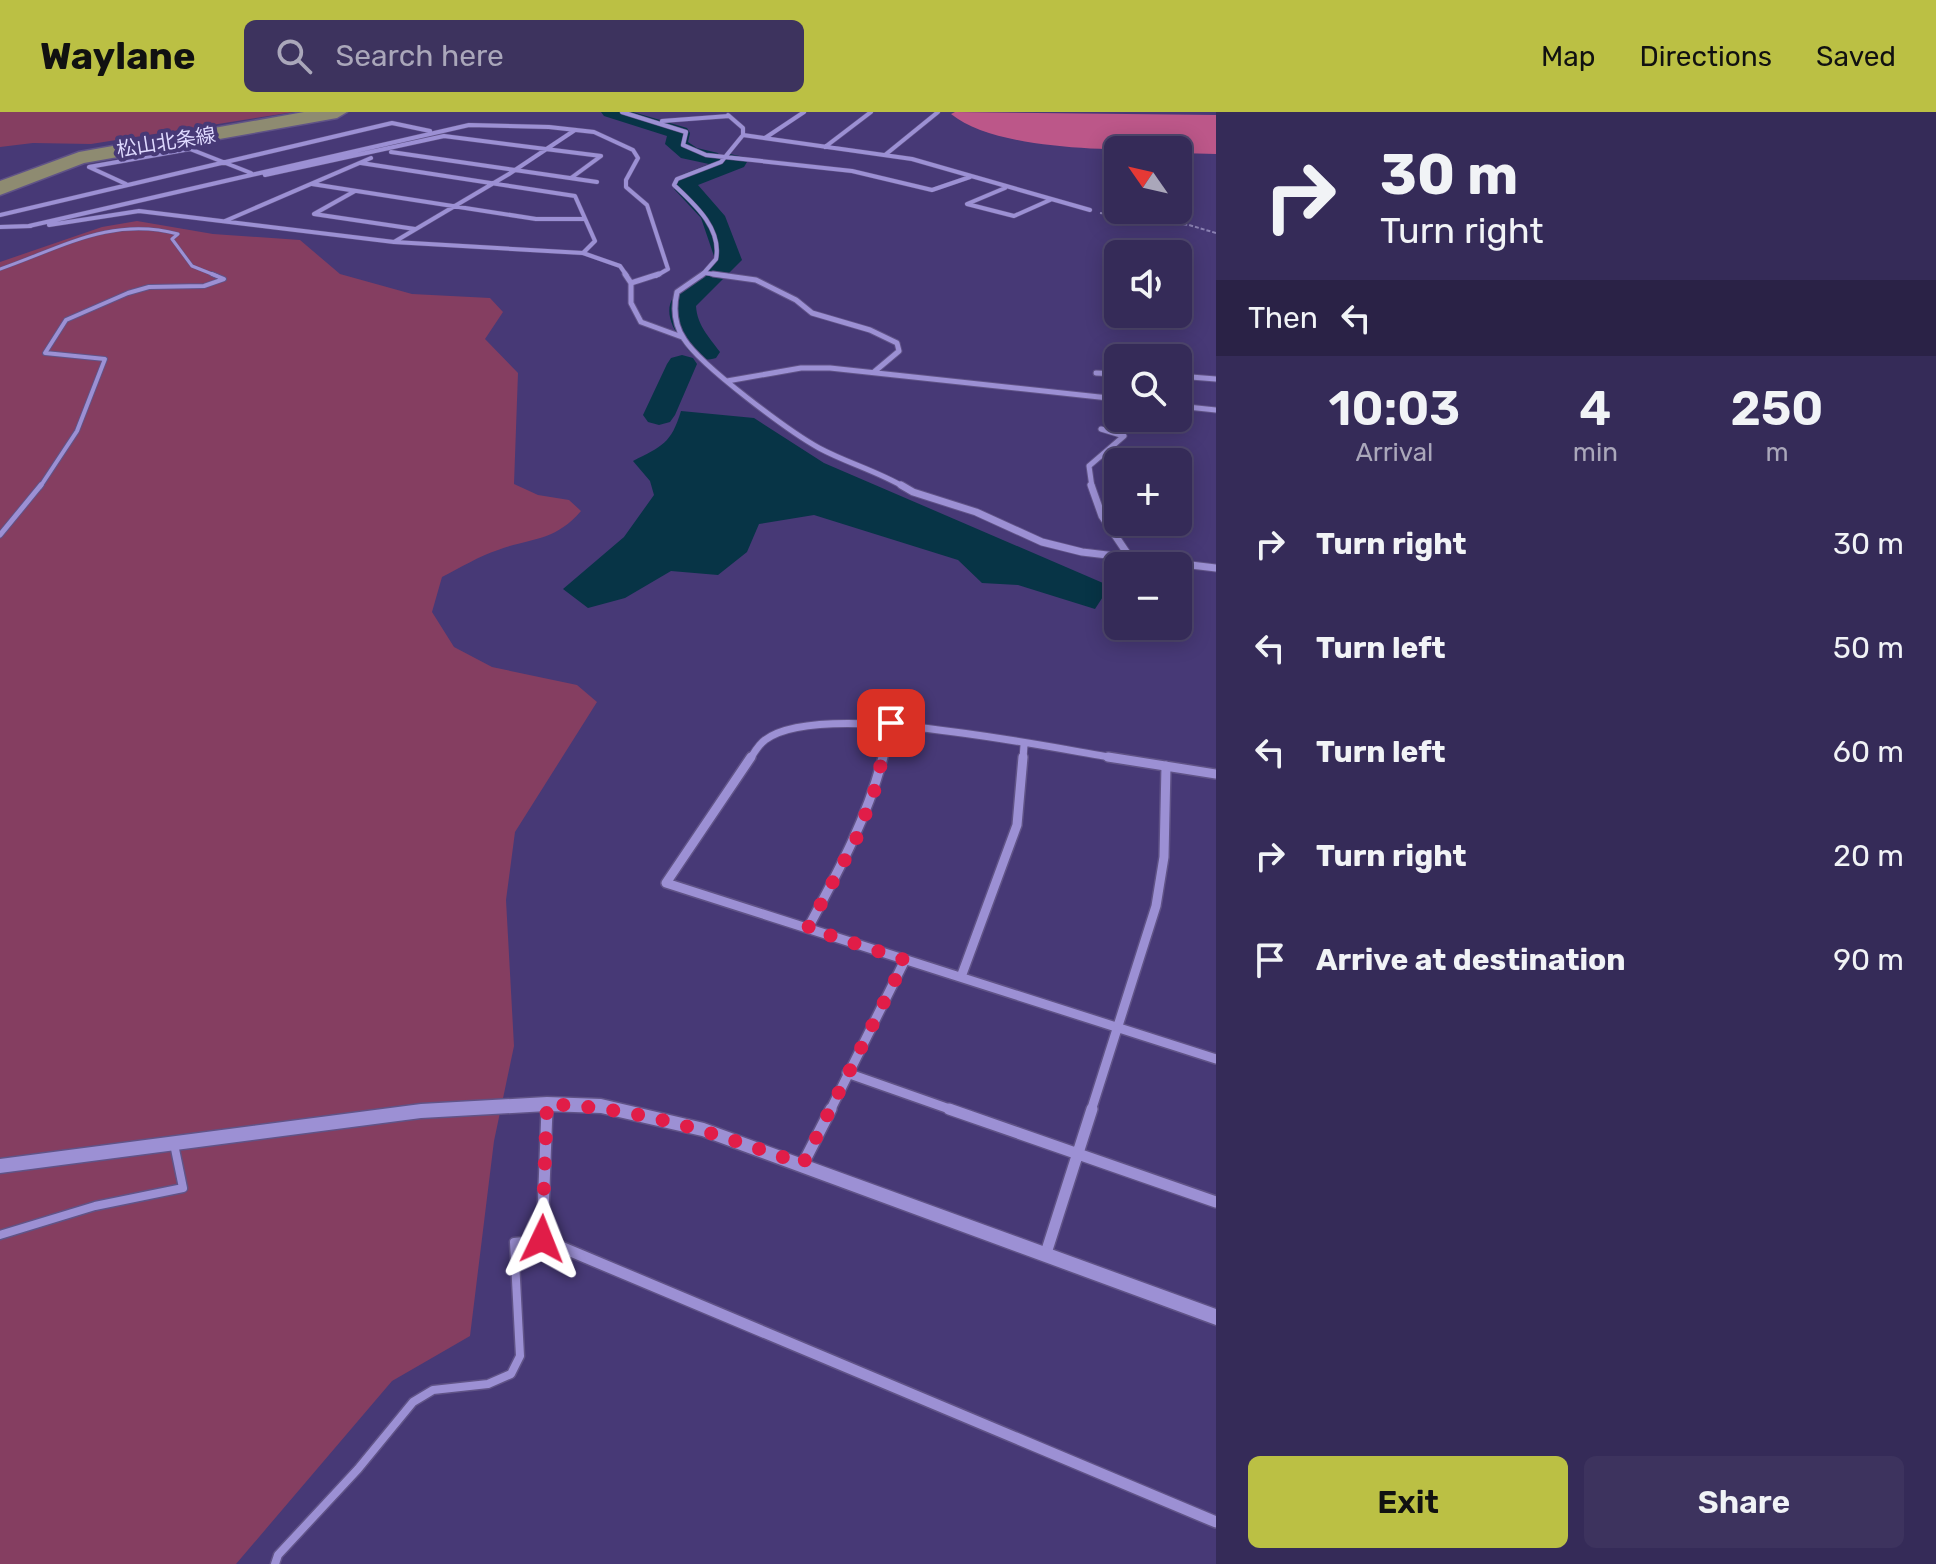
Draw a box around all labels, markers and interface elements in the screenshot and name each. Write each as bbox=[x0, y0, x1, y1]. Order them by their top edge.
search box bbox=[244, 20, 804, 92]
text: Waylane bbox=[40, 33, 196, 79]
icon: search bbox=[272, 34, 316, 78]
text: Search here bbox=[336, 38, 504, 74]
text: Map bbox=[1541, 40, 1595, 73]
text: Directions bbox=[1639, 40, 1772, 73]
text: Saved bbox=[1816, 40, 1896, 73]
street label: 松山北条線 bbox=[115, 122, 217, 162]
north arrow bbox=[1104, 136, 1192, 224]
map controls bbox=[1104, 136, 1192, 640]
text: 30 m bbox=[1380, 142, 1518, 208]
icon: right bbox=[1248, 144, 1352, 248]
text: Turn right bbox=[1380, 209, 1544, 252]
button: sound bbox=[1104, 240, 1192, 328]
icon: left bbox=[1334, 296, 1378, 340]
text: Then bbox=[1248, 300, 1318, 336]
button: search bbox=[1104, 344, 1192, 432]
text: 10:03 bbox=[1329, 380, 1460, 437]
text: 4 bbox=[1579, 380, 1611, 437]
text: 250 bbox=[1731, 380, 1823, 437]
text: Arrival bbox=[1355, 437, 1433, 468]
text: min bbox=[1573, 437, 1618, 468]
text: m bbox=[1765, 437, 1789, 468]
button: + bbox=[1104, 448, 1192, 536]
icon: right bbox=[1248, 522, 1292, 566]
text: Turn right bbox=[1316, 526, 1467, 562]
text: 30 m bbox=[1833, 526, 1904, 562]
button: − bbox=[1104, 552, 1192, 640]
icon: left bbox=[1248, 626, 1292, 670]
text: Turn left bbox=[1316, 630, 1446, 666]
text: 50 m bbox=[1833, 630, 1904, 666]
pin bbox=[857, 689, 925, 757]
icon: arrive bbox=[869, 701, 913, 745]
icon: left bbox=[1248, 730, 1292, 774]
text: Turn left bbox=[1316, 734, 1446, 770]
text: 60 m bbox=[1833, 734, 1904, 770]
icon: right bbox=[1248, 834, 1292, 878]
text: Turn right bbox=[1316, 838, 1467, 874]
text: 20 m bbox=[1833, 838, 1904, 874]
icon: arrive bbox=[1248, 938, 1292, 982]
text: Arrive at destination bbox=[1316, 942, 1626, 978]
text: 90 m bbox=[1833, 942, 1904, 978]
position arrow bbox=[500, 1197, 584, 1281]
button: Exit bbox=[1248, 1456, 1568, 1548]
button: Share bbox=[1584, 1456, 1904, 1548]

